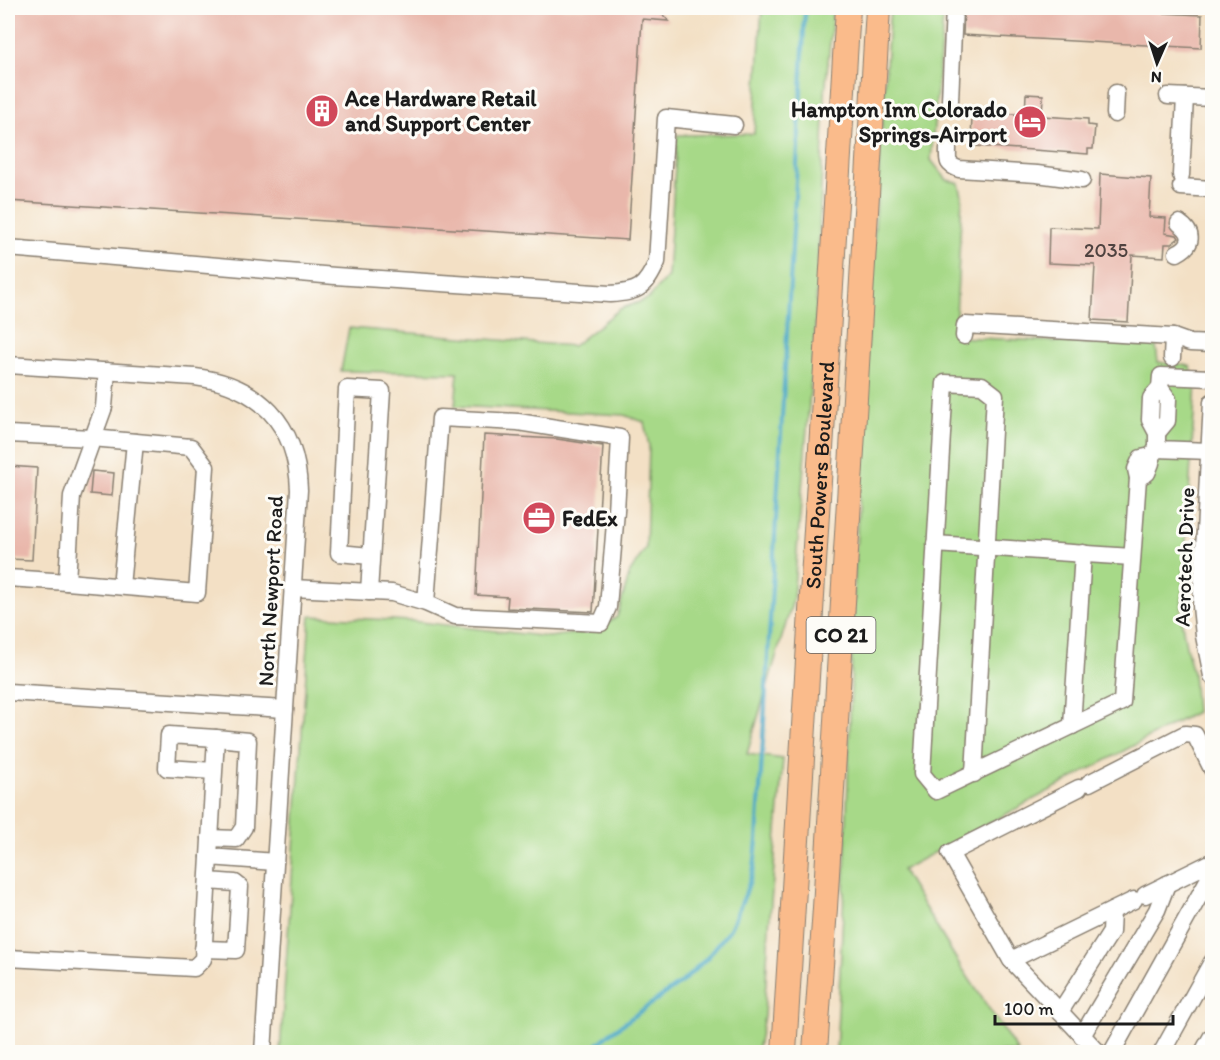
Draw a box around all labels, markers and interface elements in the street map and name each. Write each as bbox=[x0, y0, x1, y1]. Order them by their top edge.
north arrow bbox=[1127, 33, 1187, 93]
text: N bbox=[1150, 68, 1162, 87]
place label: Ace Hardware Retail and Support Center bbox=[344, 85, 537, 137]
building icon: Ace Hardware Retail and Support Center bbox=[304, 93, 340, 129]
place label: Hampton Inn Colorado Springs-Airport bbox=[791, 96, 1008, 148]
hotel icon: Hampton Inn Colorado Springs-Airport bbox=[1012, 104, 1048, 140]
house number: 2035 bbox=[1084, 238, 1128, 262]
street label: South Powers Boulevard bbox=[799, 360, 840, 590]
street label: Aerotech Drive bbox=[1169, 487, 1200, 627]
street label: North Newport Road bbox=[252, 495, 289, 687]
office icon: FedEx bbox=[521, 500, 557, 536]
place label: FedEx bbox=[562, 505, 618, 532]
road number: CO 21 bbox=[806, 617, 876, 653]
scale bar bbox=[995, 988, 1174, 1026]
text: 100 m bbox=[1004, 998, 1054, 1020]

